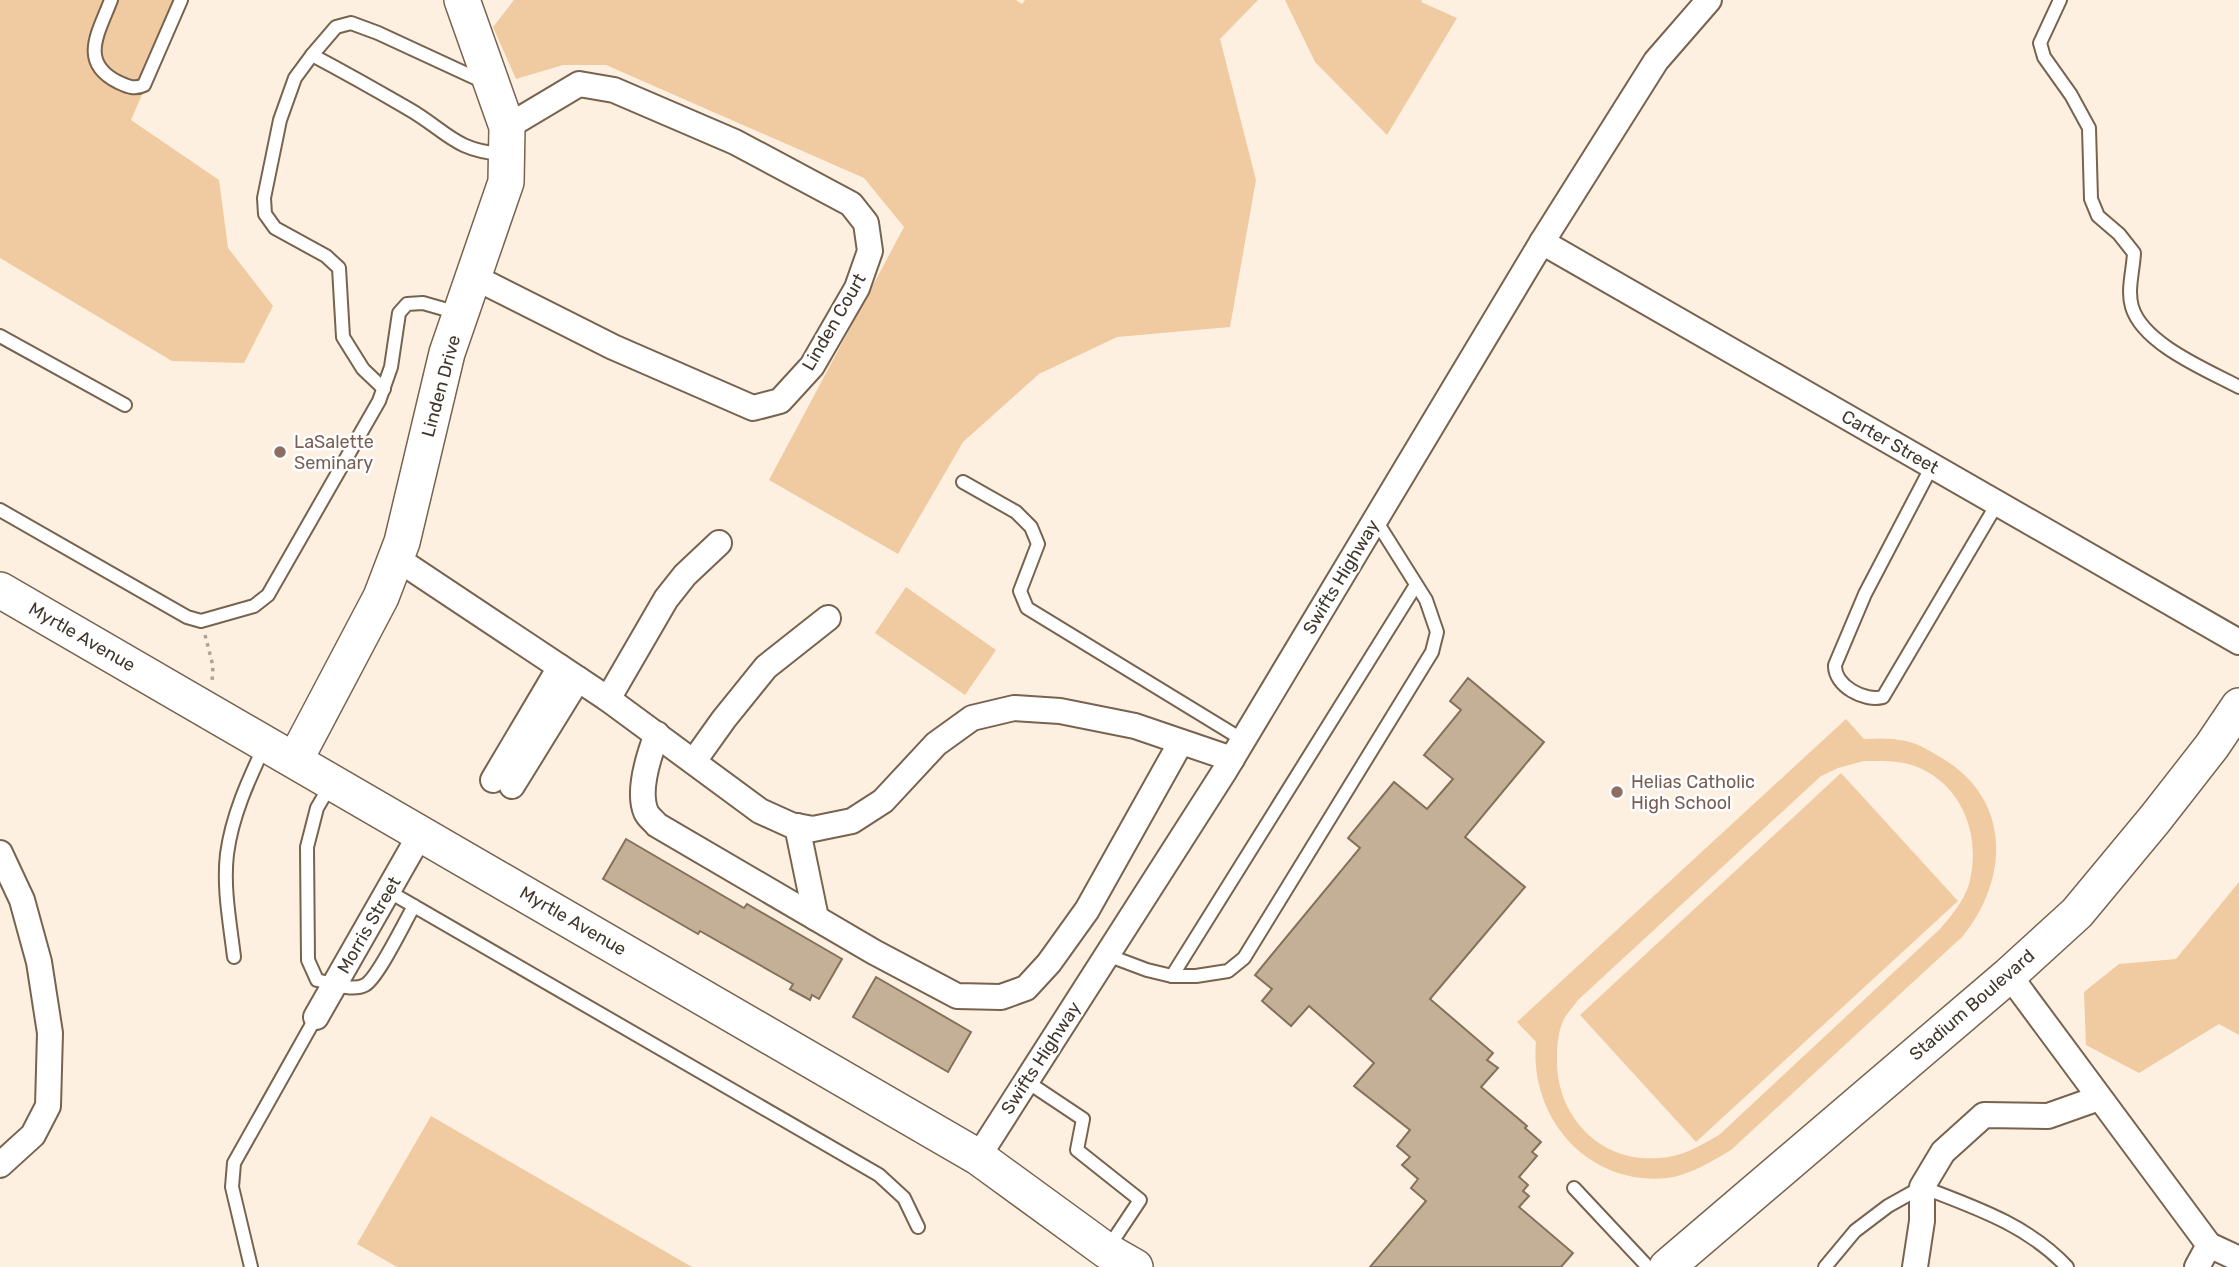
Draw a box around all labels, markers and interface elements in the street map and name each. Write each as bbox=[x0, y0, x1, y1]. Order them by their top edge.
street label: Linden Court bbox=[797, 269, 871, 375]
street label: Linden Drive bbox=[417, 333, 465, 439]
street label: Carter Street bbox=[1837, 405, 1943, 479]
place label: LaSalette Seminary bbox=[294, 431, 374, 474]
marker: LaSalette Seminary bbox=[272, 444, 288, 460]
street label: Swifts Highway bbox=[1298, 515, 1384, 638]
street label: Myrtle Avenue bbox=[25, 598, 139, 676]
place label: Helias Catholic High School bbox=[1631, 771, 1755, 814]
marker: Helias Catholic High School bbox=[1609, 784, 1625, 800]
street label: Morris Street bbox=[332, 873, 406, 977]
street label: Myrtle Avenue bbox=[516, 882, 630, 960]
street label: Stadium Boulevard bbox=[1905, 945, 2039, 1065]
street label: Swifts Highway bbox=[996, 997, 1086, 1119]

